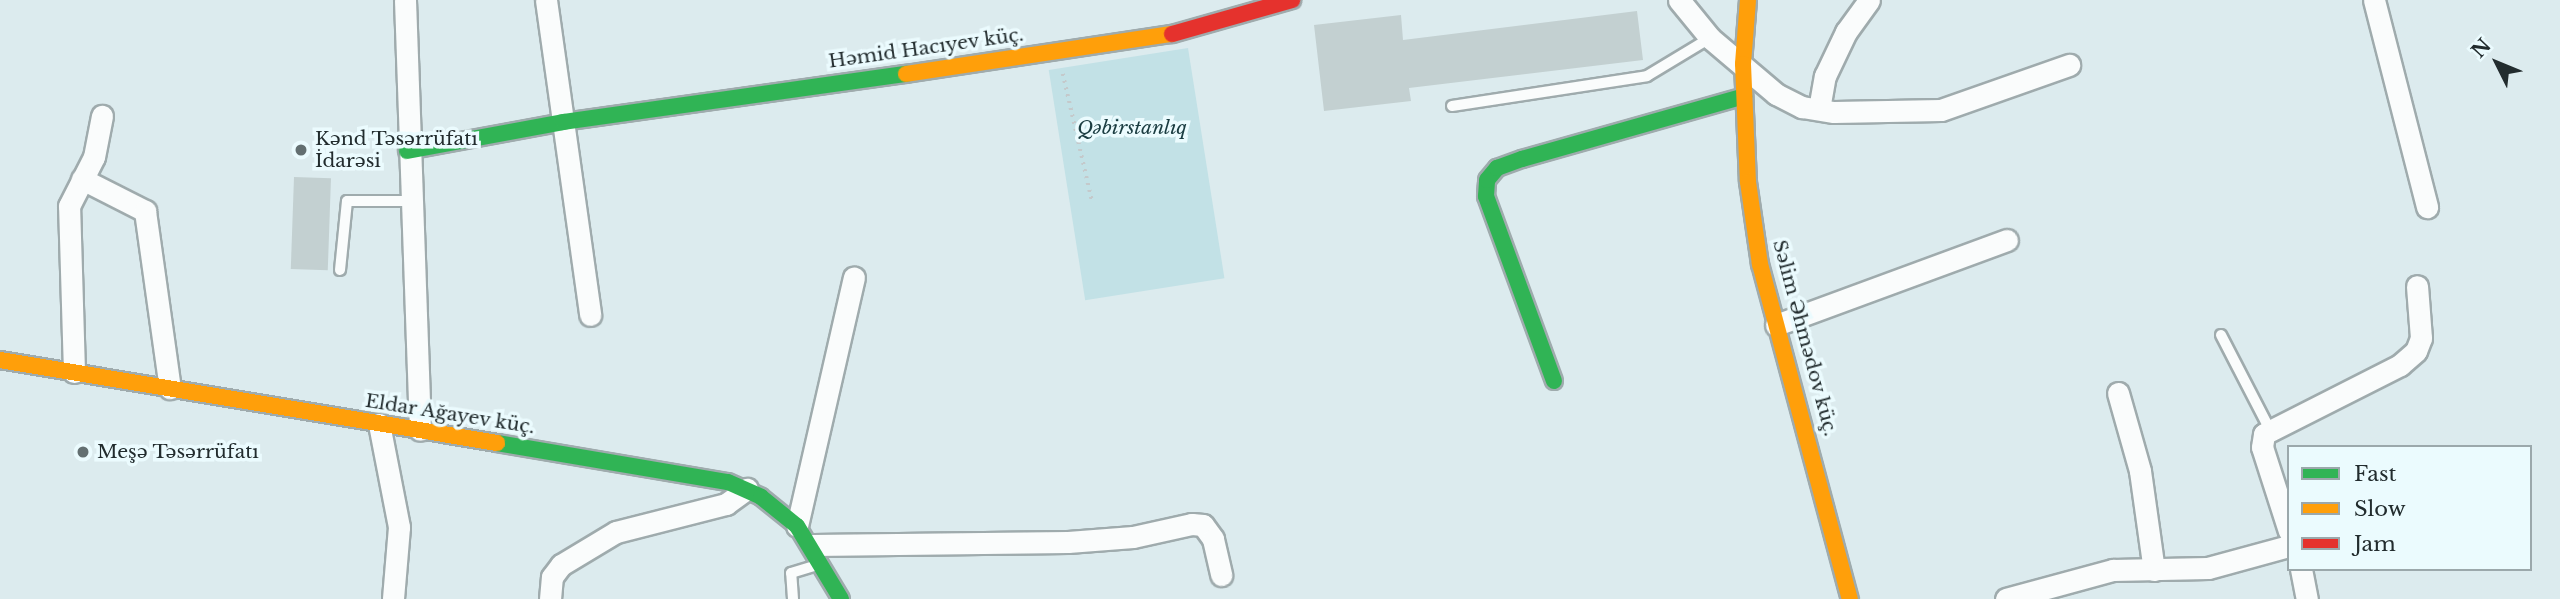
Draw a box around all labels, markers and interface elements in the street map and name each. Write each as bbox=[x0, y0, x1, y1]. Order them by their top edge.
street label: Həmid Hacıyev küç. bbox=[827, 23, 1025, 73]
north arrow bbox=[2462, 28, 2532, 98]
text: N bbox=[2467, 34, 2496, 63]
park label: Qəbirstanlıq bbox=[1077, 117, 1187, 139]
place label: Kənd Təsərrüfatı İdarəsi bbox=[315, 128, 478, 172]
marker: Kənd Təsərrüfatı İdarəsi bbox=[293, 142, 309, 158]
street label: Səlim Əhmədov küç. bbox=[1768, 237, 1842, 439]
street label: Eldar Ağayev küç. bbox=[363, 389, 537, 439]
place label: Meşə Təsərrüfatı bbox=[97, 441, 259, 463]
marker: Meşə Təsərrüfatı bbox=[75, 444, 91, 460]
legend bbox=[2287, 445, 2532, 571]
text: Fast bbox=[2354, 461, 2396, 487]
text: Slow bbox=[2354, 496, 2406, 522]
text: Jam bbox=[2354, 531, 2396, 557]

